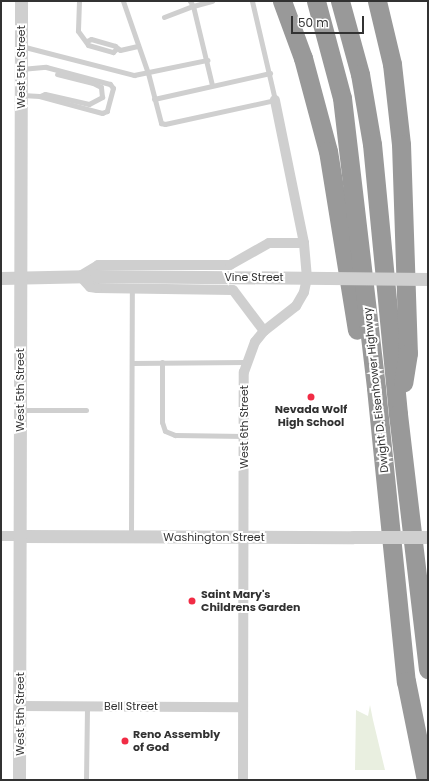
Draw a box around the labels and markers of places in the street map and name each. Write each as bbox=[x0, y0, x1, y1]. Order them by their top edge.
marker: Nevada Wolf High School bbox=[306, 392, 316, 402]
place label: Nevada Wolf High School bbox=[275, 403, 347, 429]
place label: Saint Mary's Childrens Garden bbox=[201, 588, 300, 614]
marker: Saint Mary's Childrens Garden bbox=[186, 595, 198, 607]
place label: Reno Assembly of God bbox=[133, 728, 220, 754]
marker: Reno Assembly of God bbox=[120, 736, 130, 746]

